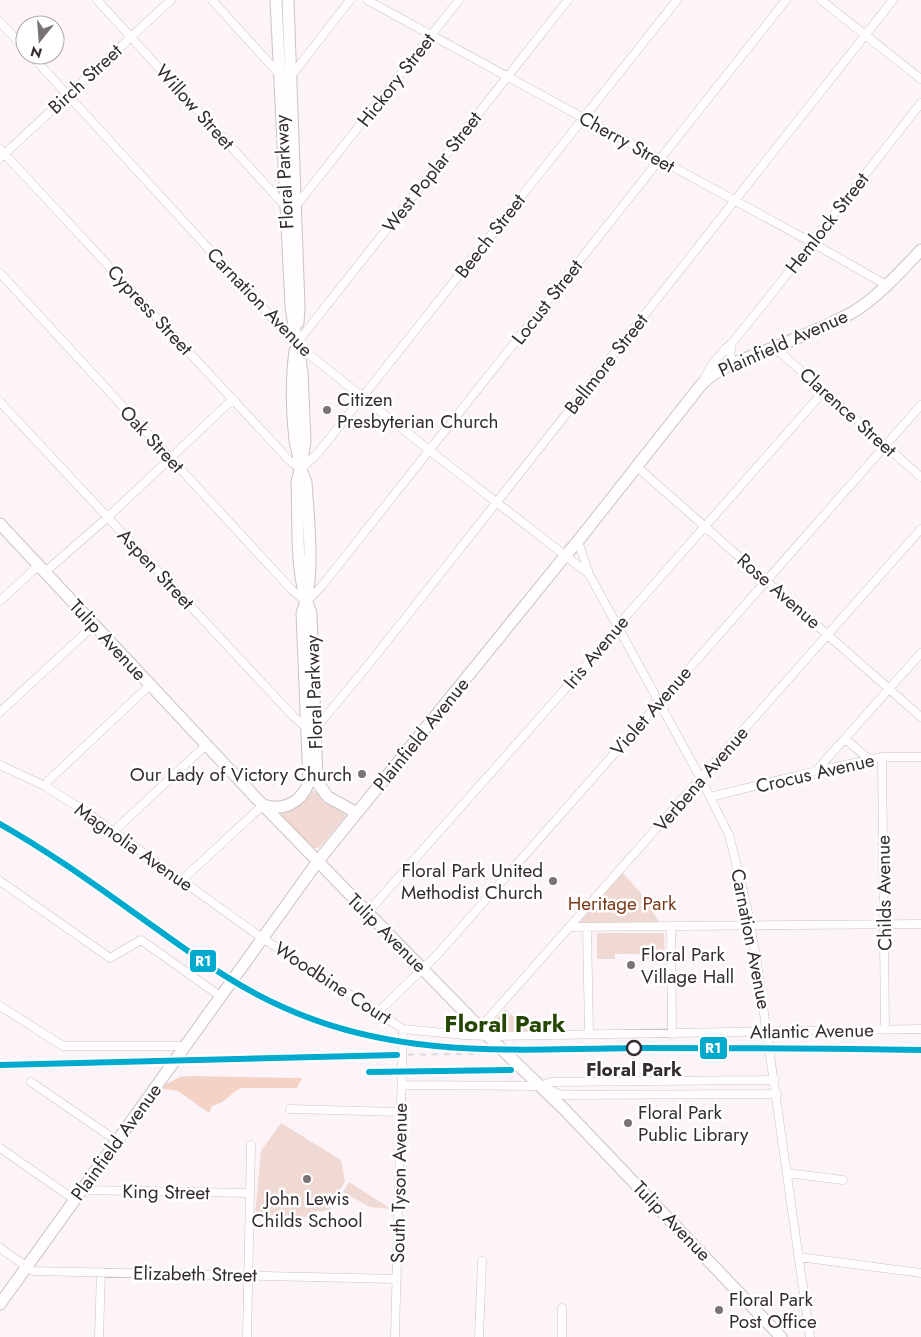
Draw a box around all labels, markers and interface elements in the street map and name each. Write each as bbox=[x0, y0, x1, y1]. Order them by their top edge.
north arrow bbox=[15, 15, 65, 65]
street label: Hickory Street bbox=[351, 27, 442, 133]
street label: Birch Street bbox=[42, 38, 128, 120]
text: N bbox=[28, 41, 44, 64]
street label: Willow Street bbox=[149, 58, 241, 156]
street label: West Poplar Street bbox=[376, 105, 488, 238]
street label: Cherry Street bbox=[574, 105, 680, 180]
street label: Floral Parkway bbox=[267, 114, 300, 230]
street label: Hemlock Street bbox=[779, 167, 875, 279]
street label: Beech Street bbox=[448, 188, 532, 284]
street label: Carnation Avenue bbox=[201, 241, 319, 363]
street label: Locust Street bbox=[505, 253, 589, 350]
street label: Cypress Street bbox=[101, 259, 199, 361]
street label: Plainfield Avenue bbox=[714, 302, 852, 384]
street label: Bellmore Street bbox=[558, 308, 654, 420]
street label: Clarence Street bbox=[793, 361, 903, 463]
place label: Citizen Presbyterian Church bbox=[337, 386, 498, 435]
street label: Oak Street bbox=[114, 399, 191, 479]
marker: Citizen Presbyterian Church bbox=[321, 404, 333, 416]
street label: Aspen Street bbox=[111, 523, 201, 616]
street label: Rose Avenue bbox=[731, 547, 827, 635]
street label: Tulip Avenue bbox=[63, 593, 153, 687]
street label: Iris Avenue bbox=[557, 609, 635, 695]
street label: Floral Parkway bbox=[298, 634, 329, 750]
street label: Violet Avenue bbox=[604, 660, 698, 762]
street label: Plainfield Avenue bbox=[367, 671, 475, 797]
street label: Verbena Avenue bbox=[648, 720, 755, 838]
street label: Crocus Avenue bbox=[753, 746, 877, 800]
place label: Our Lady of Victory Church bbox=[130, 761, 352, 788]
marker: Our Lady of Victory Church bbox=[356, 768, 368, 780]
street label: Magnolia Avenue bbox=[69, 796, 199, 898]
street label: Childs Avenue bbox=[869, 835, 899, 951]
place label: Floral Park United Methodist Church bbox=[401, 857, 543, 906]
street label: Carnation Avenue bbox=[724, 866, 778, 1012]
marker: Floral Park United Methodist Church bbox=[547, 875, 559, 887]
street label: Tulip Avenue bbox=[341, 887, 433, 979]
park label: Heritage Park bbox=[568, 890, 677, 917]
street label: Woodbine Court bbox=[269, 935, 397, 1031]
place label: Floral Park Village Hall bbox=[641, 941, 734, 990]
line badge: R1 bbox=[189, 949, 217, 973]
text: R1 bbox=[195, 951, 211, 971]
marker: Floral Park Village Hall bbox=[625, 959, 637, 971]
district label: Floral Park bbox=[444, 1006, 566, 1041]
street label: Atlantic Avenue bbox=[750, 1016, 874, 1046]
line badge: R1 bbox=[699, 1036, 728, 1060]
text: R1 bbox=[705, 1038, 721, 1058]
marker: Floral Park bbox=[626, 1040, 642, 1056]
place label: Floral Park bbox=[586, 1056, 682, 1083]
street label: Plainfield Avenue bbox=[64, 1078, 168, 1206]
place label: Floral Park Public Library bbox=[638, 1099, 749, 1148]
street label: South Tyson Avenue bbox=[384, 1102, 414, 1263]
marker: Floral Park Public Library bbox=[622, 1117, 634, 1129]
marker: John Lewis Childs School bbox=[301, 1173, 313, 1185]
street label: Tulip Avenue bbox=[627, 1175, 717, 1267]
street label: King Street bbox=[122, 1178, 210, 1206]
place label: John Lewis Childs School bbox=[251, 1185, 363, 1234]
street label: Elizabeth Street bbox=[133, 1259, 258, 1289]
place label: Floral Park Post Office bbox=[729, 1286, 817, 1335]
marker: Floral Park Post Office bbox=[713, 1304, 725, 1316]

